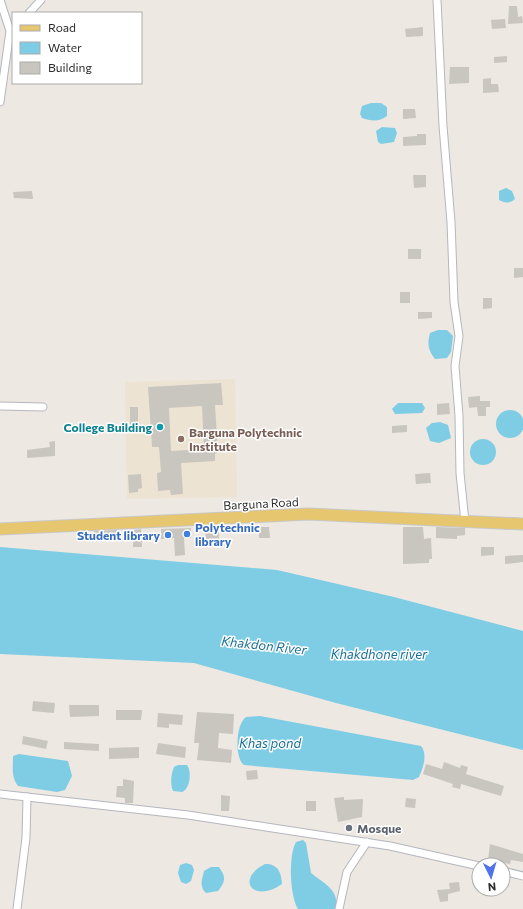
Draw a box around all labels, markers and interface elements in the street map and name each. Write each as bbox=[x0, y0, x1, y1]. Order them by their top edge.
legend bbox=[12, 12, 142, 84]
text: Road bbox=[48, 20, 76, 34]
text: Water bbox=[48, 40, 82, 54]
text: Building bbox=[48, 60, 92, 74]
place label: College Building bbox=[63, 420, 152, 434]
marker: College Building bbox=[155, 422, 165, 432]
place label: Barguna Polytechnic Institute bbox=[189, 425, 302, 453]
marker: Barguna Polytechnic Institute bbox=[176, 434, 186, 444]
street label: Barguna Road bbox=[223, 494, 299, 512]
place label: Polytechnic library bbox=[195, 520, 260, 548]
place label: Student library bbox=[77, 528, 160, 542]
marker: Polytechnic library bbox=[182, 529, 192, 539]
marker: Student library bbox=[163, 530, 173, 540]
water label: Khakdon River bbox=[221, 633, 308, 658]
water label: Khakdhone river bbox=[331, 646, 428, 662]
water label: Khas pond bbox=[239, 735, 301, 751]
place label: Mosque bbox=[357, 821, 401, 835]
marker: Mosque bbox=[344, 823, 354, 833]
north arrow bbox=[471, 857, 511, 897]
text: N bbox=[487, 881, 497, 894]

